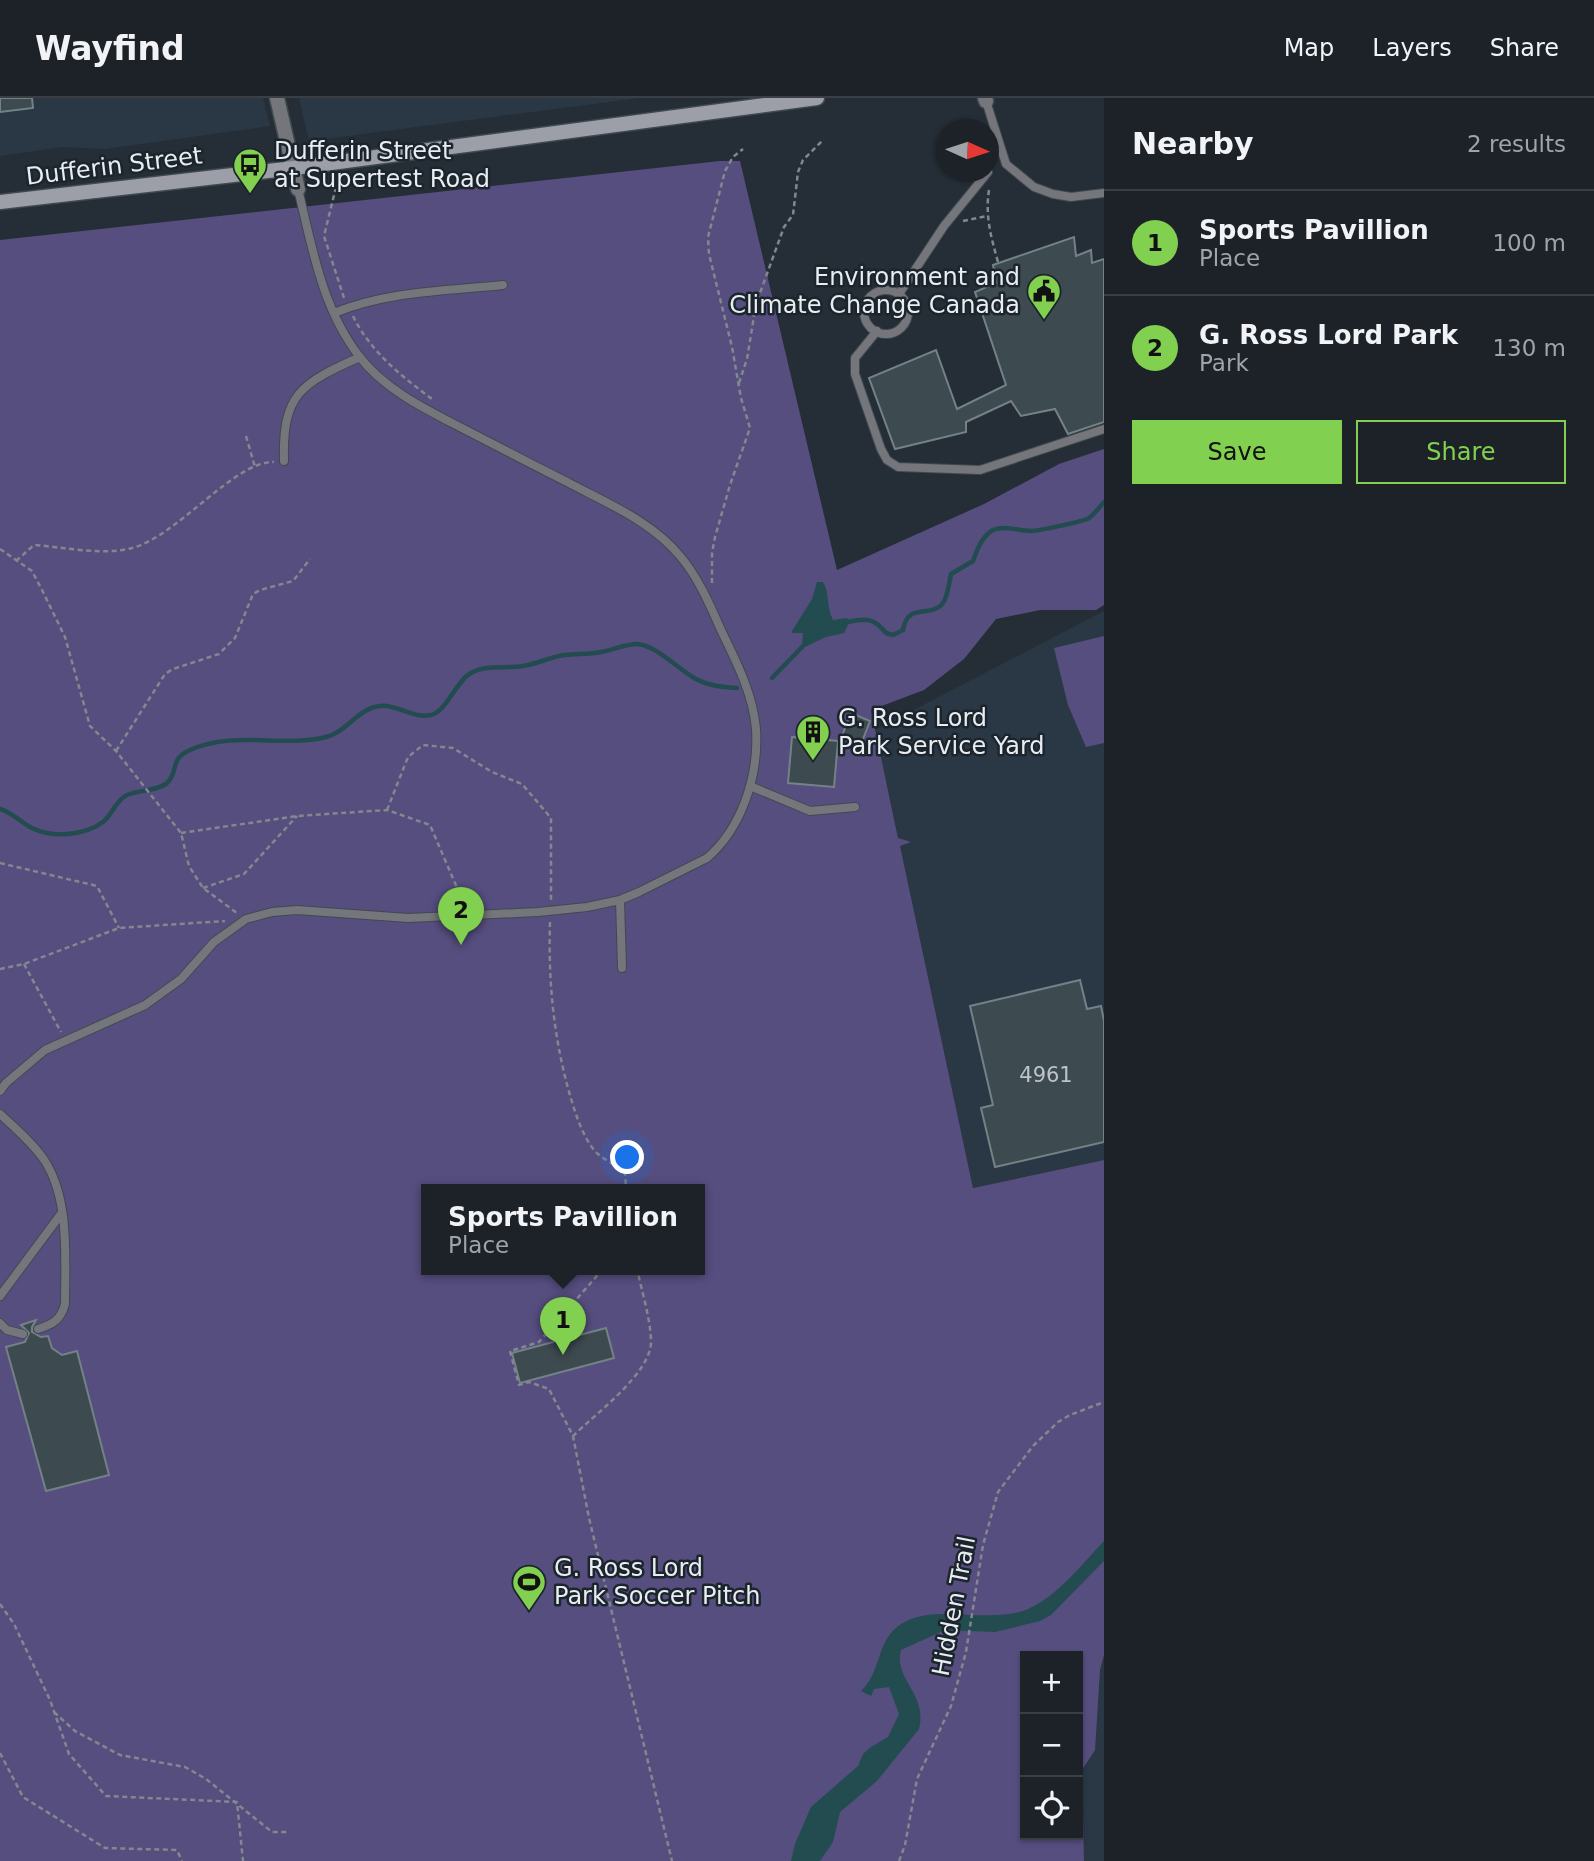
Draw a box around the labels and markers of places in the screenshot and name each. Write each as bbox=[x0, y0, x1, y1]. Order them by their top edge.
place label: Dufferin Street at Supertest Road bbox=[274, 137, 490, 193]
bus stop icon: Dufferin Street at Supertest Road bbox=[231, 146, 269, 195]
place label: Environment and Climate Change Canada bbox=[729, 263, 1020, 319]
public building icon: Environment and Climate Change Canada bbox=[1025, 272, 1063, 321]
place label: G. Ross Lord Park Service Yard bbox=[838, 704, 1045, 760]
building icon: G. Ross Lord Park Service Yard bbox=[794, 713, 832, 762]
pin: 2 bbox=[438, 887, 484, 945]
pin: 1 bbox=[540, 1297, 586, 1355]
place label: G. Ross Lord Park Soccer Pitch bbox=[554, 1554, 761, 1610]
sports icon: G. Ross Lord Park Soccer Pitch bbox=[510, 1563, 548, 1612]

